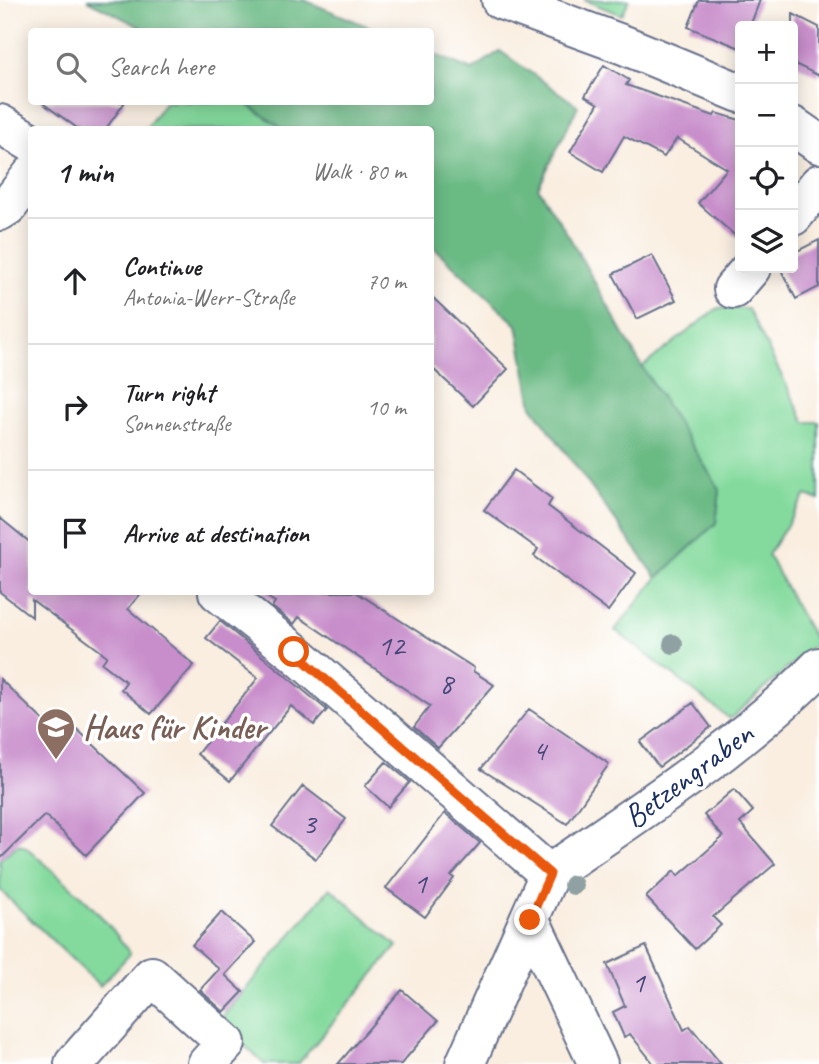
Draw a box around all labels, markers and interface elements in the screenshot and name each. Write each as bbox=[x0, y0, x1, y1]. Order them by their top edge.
map controls bbox=[735, 21, 798, 273]
button: + bbox=[735, 21, 798, 84]
search box bbox=[28, 28, 434, 105]
icon: search bbox=[52, 48, 90, 86]
text: Search here bbox=[108, 50, 214, 83]
button: − bbox=[735, 84, 798, 147]
button: locate bbox=[735, 147, 798, 210]
text: 1 min bbox=[56, 153, 113, 191]
text: Walk · 80 m bbox=[313, 157, 406, 186]
button: layers bbox=[735, 210, 798, 273]
text: Continue bbox=[123, 250, 201, 283]
icon: ahead bbox=[56, 262, 94, 300]
text: 70 m bbox=[367, 267, 406, 296]
text: Antonia-Werr-Straße bbox=[123, 283, 295, 312]
text: Turn right bbox=[123, 376, 214, 409]
icon: right bbox=[56, 388, 94, 426]
text: 10 m bbox=[367, 393, 406, 422]
text: Sonnenstraße bbox=[123, 409, 230, 438]
icon: arrive bbox=[56, 514, 94, 552]
text: Arrive at destination bbox=[123, 517, 309, 550]
house number: 12 bbox=[378, 626, 407, 664]
route start bbox=[278, 636, 309, 667]
house number: 8 bbox=[439, 664, 455, 702]
school or university icon: Haus für Kinder bbox=[35, 706, 77, 761]
place label: Haus für Kinder bbox=[83, 706, 269, 748]
street label: Betzengraben bbox=[615, 712, 762, 837]
house number: 4 bbox=[532, 731, 548, 769]
house number: 3 bbox=[302, 804, 318, 842]
house number: 1 bbox=[413, 864, 428, 902]
route end bbox=[514, 904, 545, 935]
house number: 1 bbox=[631, 963, 646, 1001]

